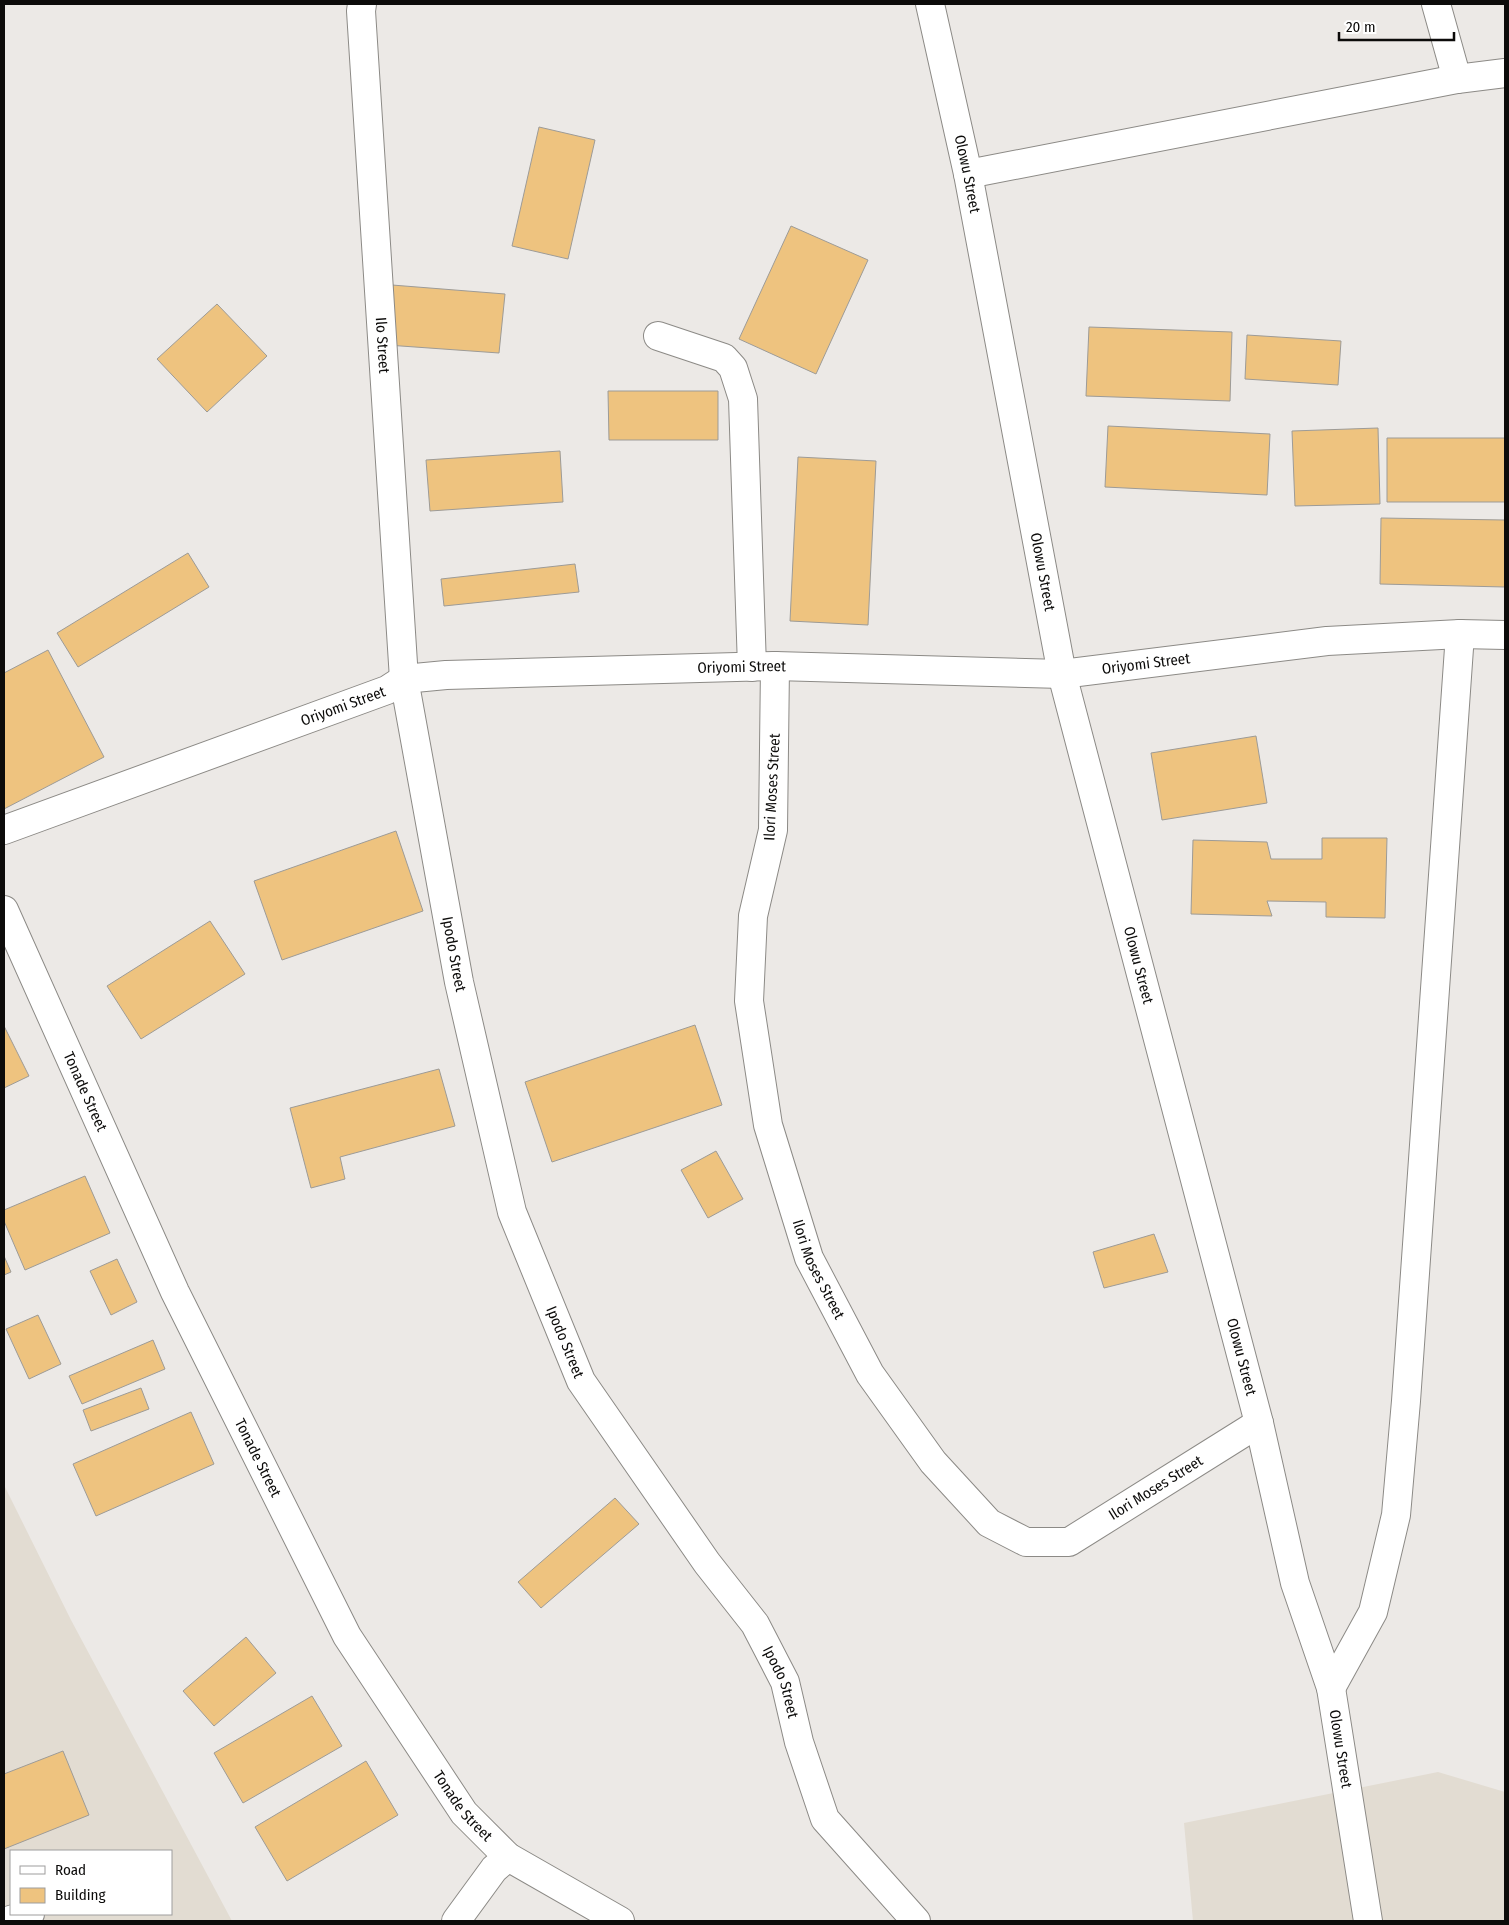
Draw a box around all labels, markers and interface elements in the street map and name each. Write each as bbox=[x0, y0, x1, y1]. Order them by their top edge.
scale bar bbox=[1339, 10, 1454, 42]
text: 20 m bbox=[1346, 18, 1376, 36]
street label: Olowu Street bbox=[951, 133, 984, 215]
street label: Ilo Street bbox=[372, 317, 393, 374]
street label: Olowu Street bbox=[1027, 531, 1059, 613]
street label: Oriyomi Street bbox=[1101, 649, 1191, 678]
street label: Oriyomi Street bbox=[697, 657, 786, 677]
street label: Oriyomi Street bbox=[298, 682, 388, 730]
street label: Ilori Moses Street bbox=[760, 733, 784, 841]
street label: Ipodo Street bbox=[438, 915, 470, 994]
street label: Olowu Street bbox=[1120, 924, 1157, 1006]
street label: Tonade Street bbox=[60, 1049, 111, 1134]
street label: Ilori Moses Street bbox=[789, 1217, 849, 1322]
street label: Ipodo Street bbox=[542, 1303, 588, 1381]
street label: Olowu Street bbox=[1223, 1316, 1260, 1398]
street label: Tonade Street bbox=[231, 1416, 285, 1500]
street label: Ilori Moses Street bbox=[1105, 1451, 1206, 1524]
street label: Ipodo Street bbox=[759, 1643, 802, 1720]
street label: Olowu Street bbox=[1326, 1708, 1356, 1790]
street label: Tonade Street bbox=[430, 1767, 496, 1845]
legend bbox=[10, 1850, 172, 1915]
text: Road bbox=[55, 1861, 86, 1879]
text: Building bbox=[55, 1886, 106, 1904]

